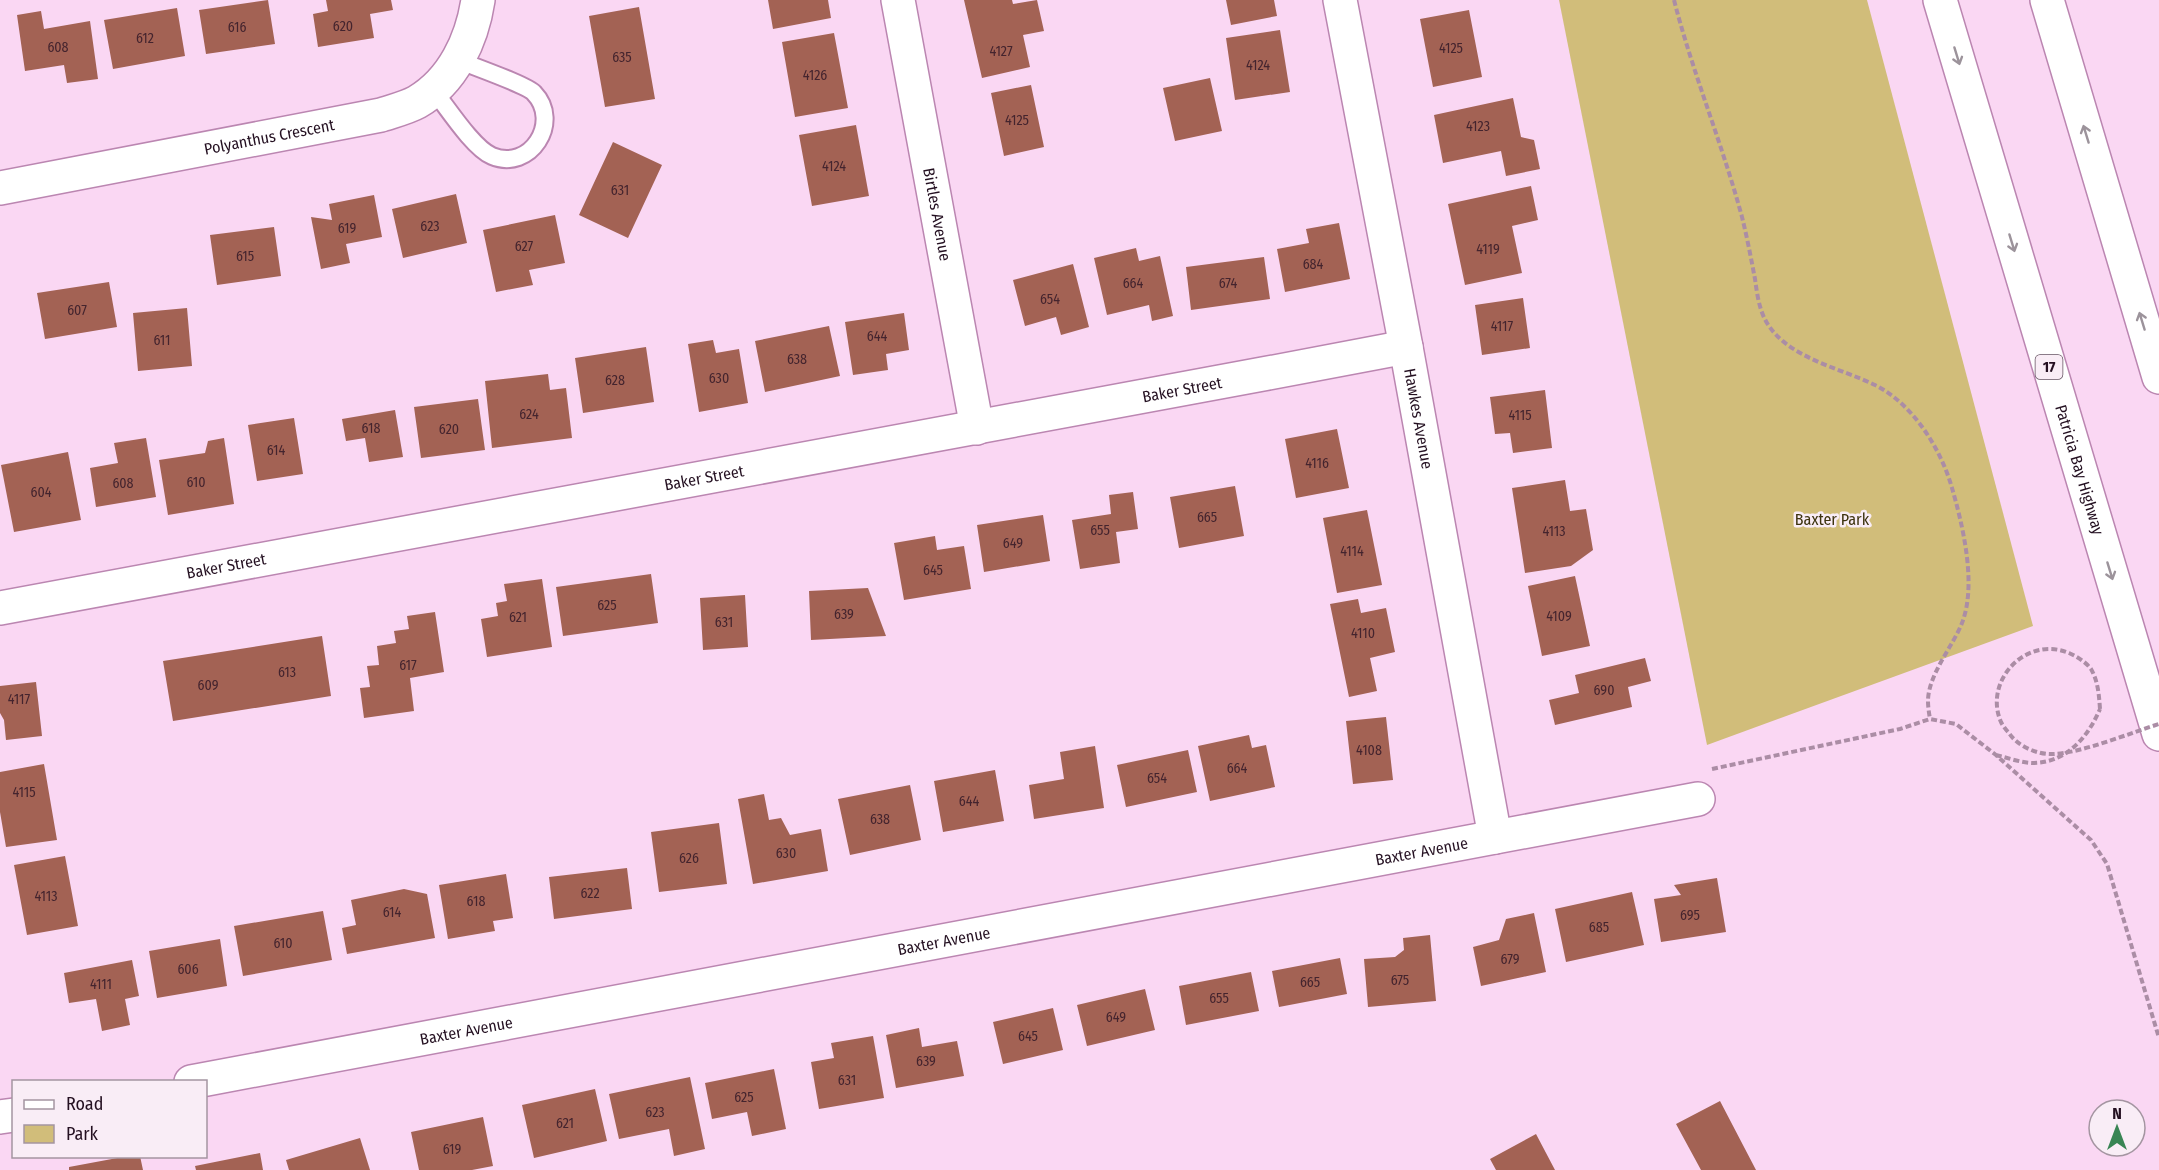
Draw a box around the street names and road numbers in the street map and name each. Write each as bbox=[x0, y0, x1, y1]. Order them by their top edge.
street label: Polyanthus Crescent bbox=[203, 115, 337, 159]
street label: Birtles Avenue bbox=[919, 166, 955, 263]
road number: 17 bbox=[2036, 355, 2062, 379]
street label: Hawkes Avenue bbox=[1400, 367, 1437, 471]
street label: Baker Street bbox=[1141, 373, 1224, 406]
street label: Patricia Bay Highway bbox=[2051, 402, 2108, 538]
street label: Baker Street bbox=[663, 461, 746, 494]
street label: Baker Street bbox=[185, 549, 268, 583]
street label: Baxter Avenue bbox=[1374, 833, 1470, 869]
street label: Baxter Avenue bbox=[896, 923, 992, 959]
street label: Baxter Avenue bbox=[418, 1013, 514, 1049]

